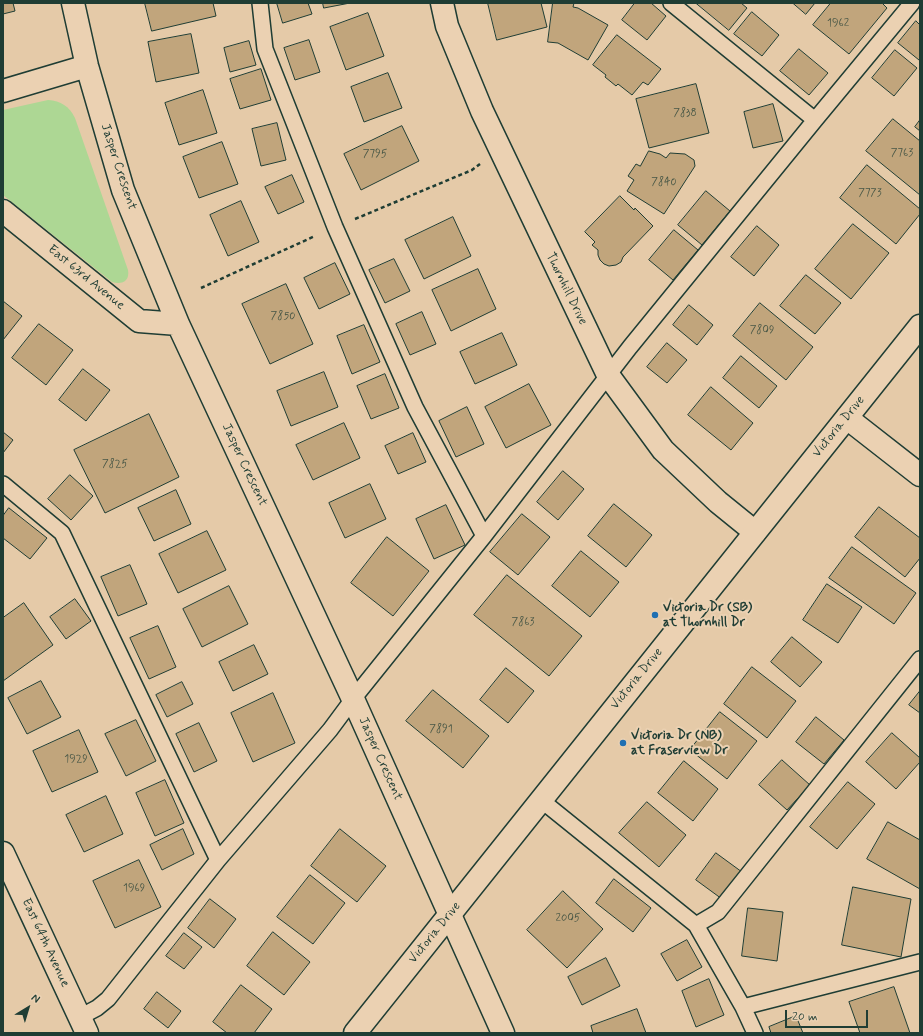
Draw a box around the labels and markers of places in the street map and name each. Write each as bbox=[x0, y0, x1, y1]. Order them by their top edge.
place label: Victoria Dr (SB) at Thornhill Dr bbox=[663, 600, 752, 631]
marker: Victoria Dr (SB) at Thornhill Dr bbox=[650, 610, 660, 620]
place label: Victoria Dr (NB) at Fraserview Dr bbox=[631, 728, 728, 759]
marker: Victoria Dr (NB) at Fraserview Dr bbox=[618, 738, 628, 748]

